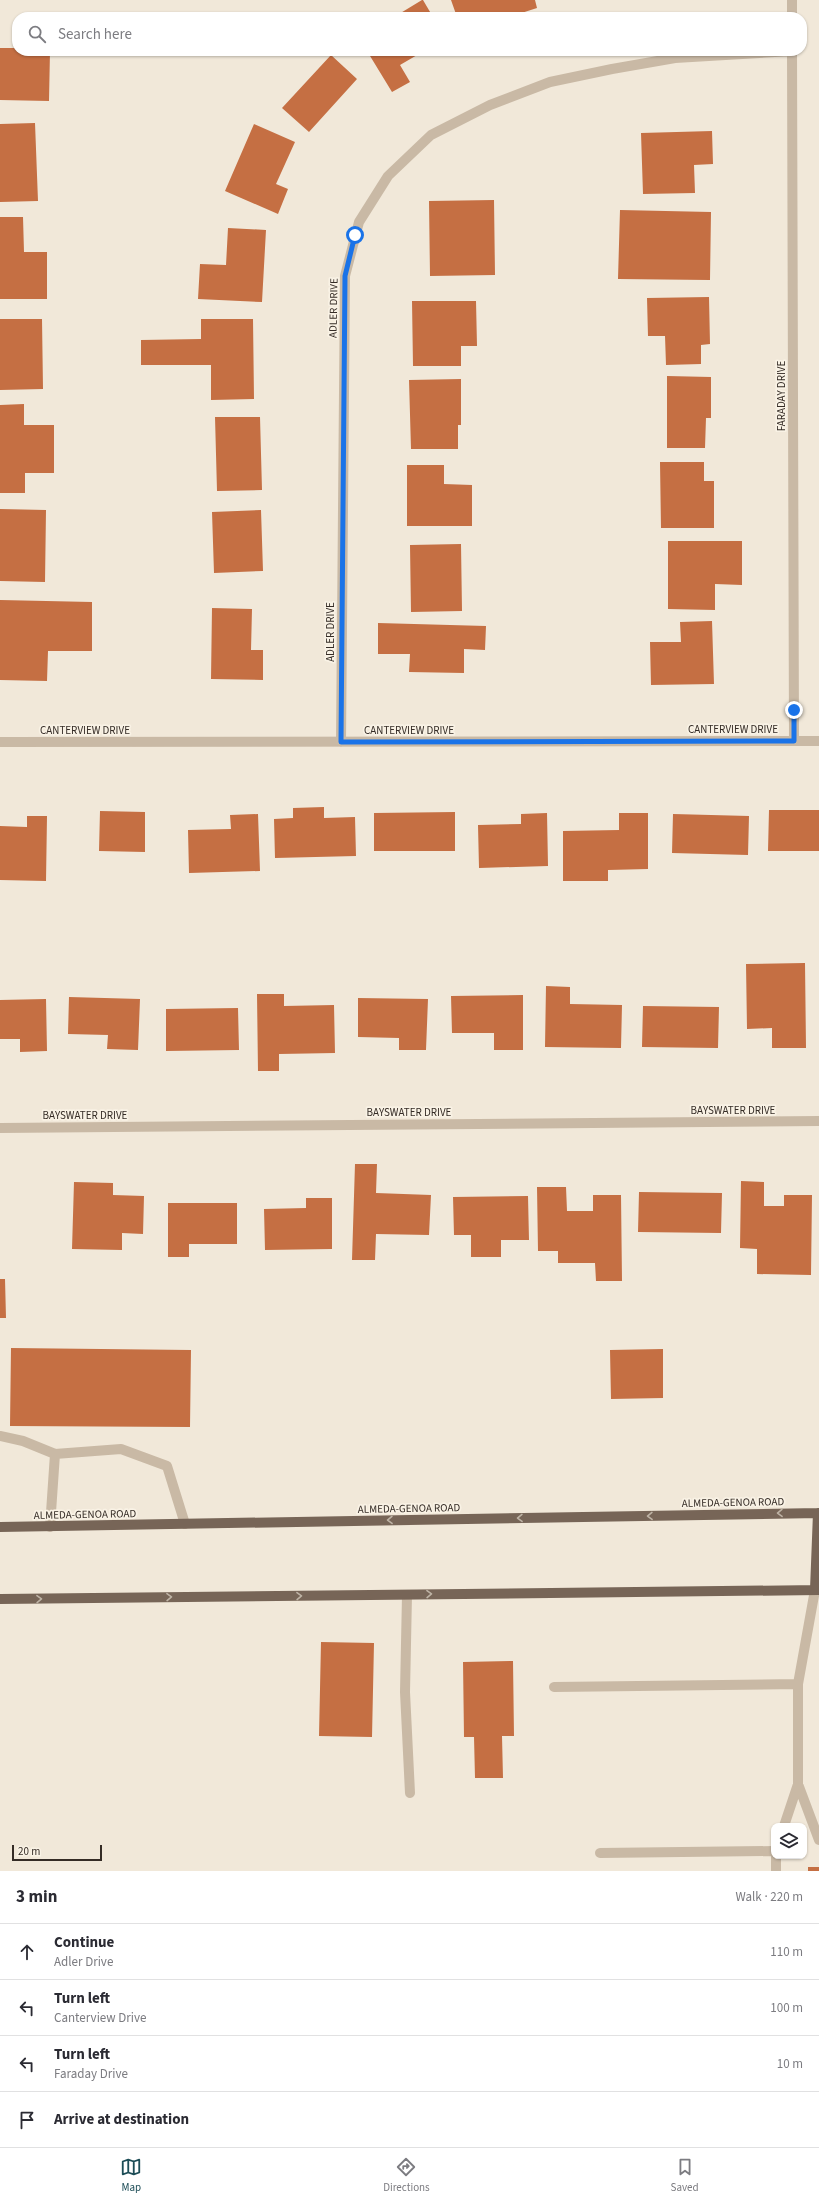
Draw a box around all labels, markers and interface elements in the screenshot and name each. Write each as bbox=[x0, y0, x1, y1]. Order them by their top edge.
search box bbox=[12, 12, 807, 56]
icon: search bbox=[26, 23, 48, 45]
text: Search here bbox=[58, 24, 132, 45]
route start bbox=[346, 226, 364, 244]
street label: ADLER DRIVE bbox=[325, 278, 342, 338]
street label: FARADAY DRIVE bbox=[774, 361, 789, 431]
street label: ADLER DRIVE bbox=[323, 602, 338, 662]
route end bbox=[785, 701, 803, 719]
street label: CANTERVIEW DRIVE bbox=[688, 722, 778, 737]
street label: CANTERVIEW DRIVE bbox=[40, 723, 130, 738]
street label: CANTERVIEW DRIVE bbox=[364, 723, 454, 738]
street label: BAYSWATER DRIVE bbox=[691, 1103, 776, 1118]
street label: BAYSWATER DRIVE bbox=[367, 1105, 452, 1120]
street label: BAYSWATER DRIVE bbox=[43, 1108, 128, 1123]
street label: ALMEDA-GENOA ROAD bbox=[682, 1494, 785, 1511]
street label: ALMEDA-GENOA ROAD bbox=[358, 1500, 461, 1517]
street label: ALMEDA-GENOA ROAD bbox=[34, 1506, 137, 1523]
one-way arrow bbox=[777, 1509, 783, 1517]
one-way arrow bbox=[647, 1512, 653, 1520]
one-way arrow bbox=[517, 1514, 523, 1522]
one-way arrow bbox=[387, 1516, 393, 1524]
one-way arrow bbox=[426, 1590, 432, 1598]
one-way arrow bbox=[296, 1592, 302, 1600]
one-way arrow bbox=[166, 1593, 172, 1601]
one-way arrow bbox=[36, 1595, 42, 1603]
map controls bbox=[771, 1823, 807, 1859]
button: layers bbox=[771, 1823, 807, 1859]
scale bar bbox=[12, 1843, 102, 1862]
text: 20 m bbox=[18, 1844, 40, 1859]
text: 3 min bbox=[16, 1885, 57, 1909]
text: Walk · 220 m bbox=[735, 1888, 803, 1906]
text: Continue bbox=[54, 1932, 114, 1953]
icon: ahead bbox=[16, 1941, 38, 1963]
text: 110 m bbox=[770, 1943, 803, 1961]
text: Adler Drive bbox=[54, 1953, 113, 1971]
text: Turn left bbox=[54, 1988, 110, 2009]
icon: left bbox=[16, 1997, 38, 2019]
text: 100 m bbox=[770, 1999, 803, 2017]
text: Canterview Drive bbox=[54, 2009, 147, 2027]
text: Turn left bbox=[54, 2044, 110, 2065]
icon: left bbox=[16, 2053, 38, 2075]
text: 10 m bbox=[777, 2055, 803, 2073]
text: Faraday Drive bbox=[54, 2065, 128, 2083]
icon: arrive bbox=[16, 2109, 38, 2131]
text: Arrive at destination bbox=[54, 2109, 189, 2130]
tab: Map bbox=[120, 2156, 142, 2195]
tab: Directions bbox=[383, 2156, 430, 2195]
tab: Saved bbox=[671, 2156, 699, 2195]

